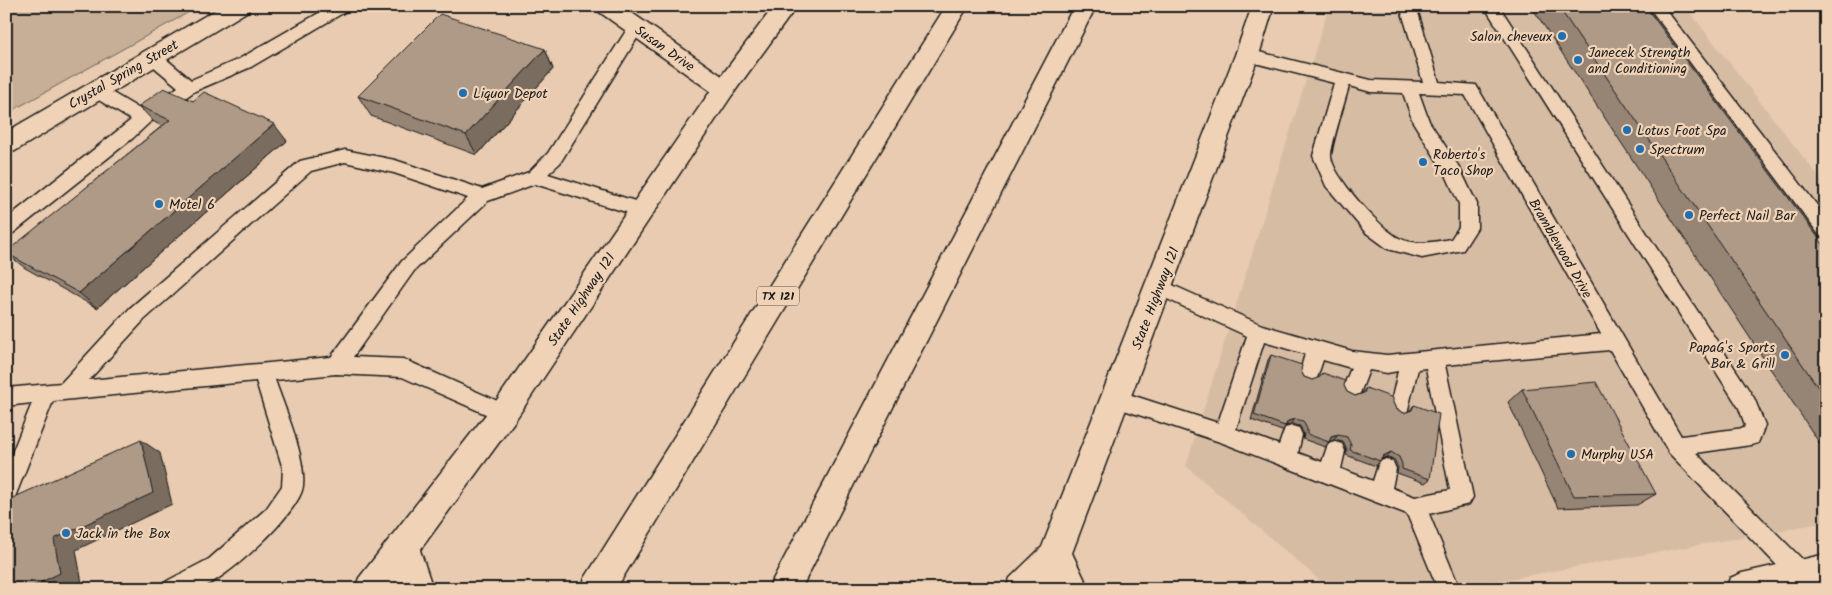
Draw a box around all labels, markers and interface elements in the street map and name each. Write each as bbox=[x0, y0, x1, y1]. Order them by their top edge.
street label: Susan Drive bbox=[630, 20, 700, 78]
place label: Salon cheveux bbox=[1470, 26, 1553, 48]
marker: Salon cheveux bbox=[1556, 30, 1568, 42]
street label: Crystal Spring Street bbox=[64, 34, 183, 115]
place label: Janecek Strength and Conditioning bbox=[1588, 42, 1690, 80]
marker: Janecek Strength and Conditioning bbox=[1572, 54, 1584, 66]
place label: Liquor Depot bbox=[473, 83, 548, 105]
marker: Liquor Depot bbox=[457, 87, 469, 99]
place label: Lotus Foot Spa bbox=[1637, 120, 1726, 142]
marker: Lotus Foot Spa bbox=[1621, 124, 1633, 136]
place label: Spectrum bbox=[1650, 139, 1705, 161]
marker: Spectrum bbox=[1634, 143, 1646, 155]
place label: Roberto's Taco Shop bbox=[1433, 144, 1494, 182]
marker: Roberto's Taco Shop bbox=[1417, 156, 1429, 168]
place label: Motel 6 bbox=[169, 194, 215, 216]
street label: Bramblewood Drive bbox=[1523, 194, 1598, 303]
marker: Motel 6 bbox=[153, 198, 165, 210]
place label: Perfect Nail Bar bbox=[1699, 205, 1796, 227]
marker: Perfect Nail Bar bbox=[1683, 209, 1695, 221]
street label: State Highway 121 bbox=[1126, 244, 1186, 353]
street label: State Highway 121 bbox=[542, 248, 621, 351]
road number: TX 121 bbox=[757, 286, 799, 306]
place label: PapaG's Sports Bar & Grill bbox=[1689, 337, 1776, 375]
marker: PapaG's Sports Bar & Grill bbox=[1779, 349, 1791, 361]
place label: Murphy USA bbox=[1581, 444, 1654, 466]
marker: Murphy USA bbox=[1565, 448, 1577, 460]
place label: Jack in the Box bbox=[76, 523, 171, 545]
marker: Jack in the Box bbox=[60, 527, 72, 539]

